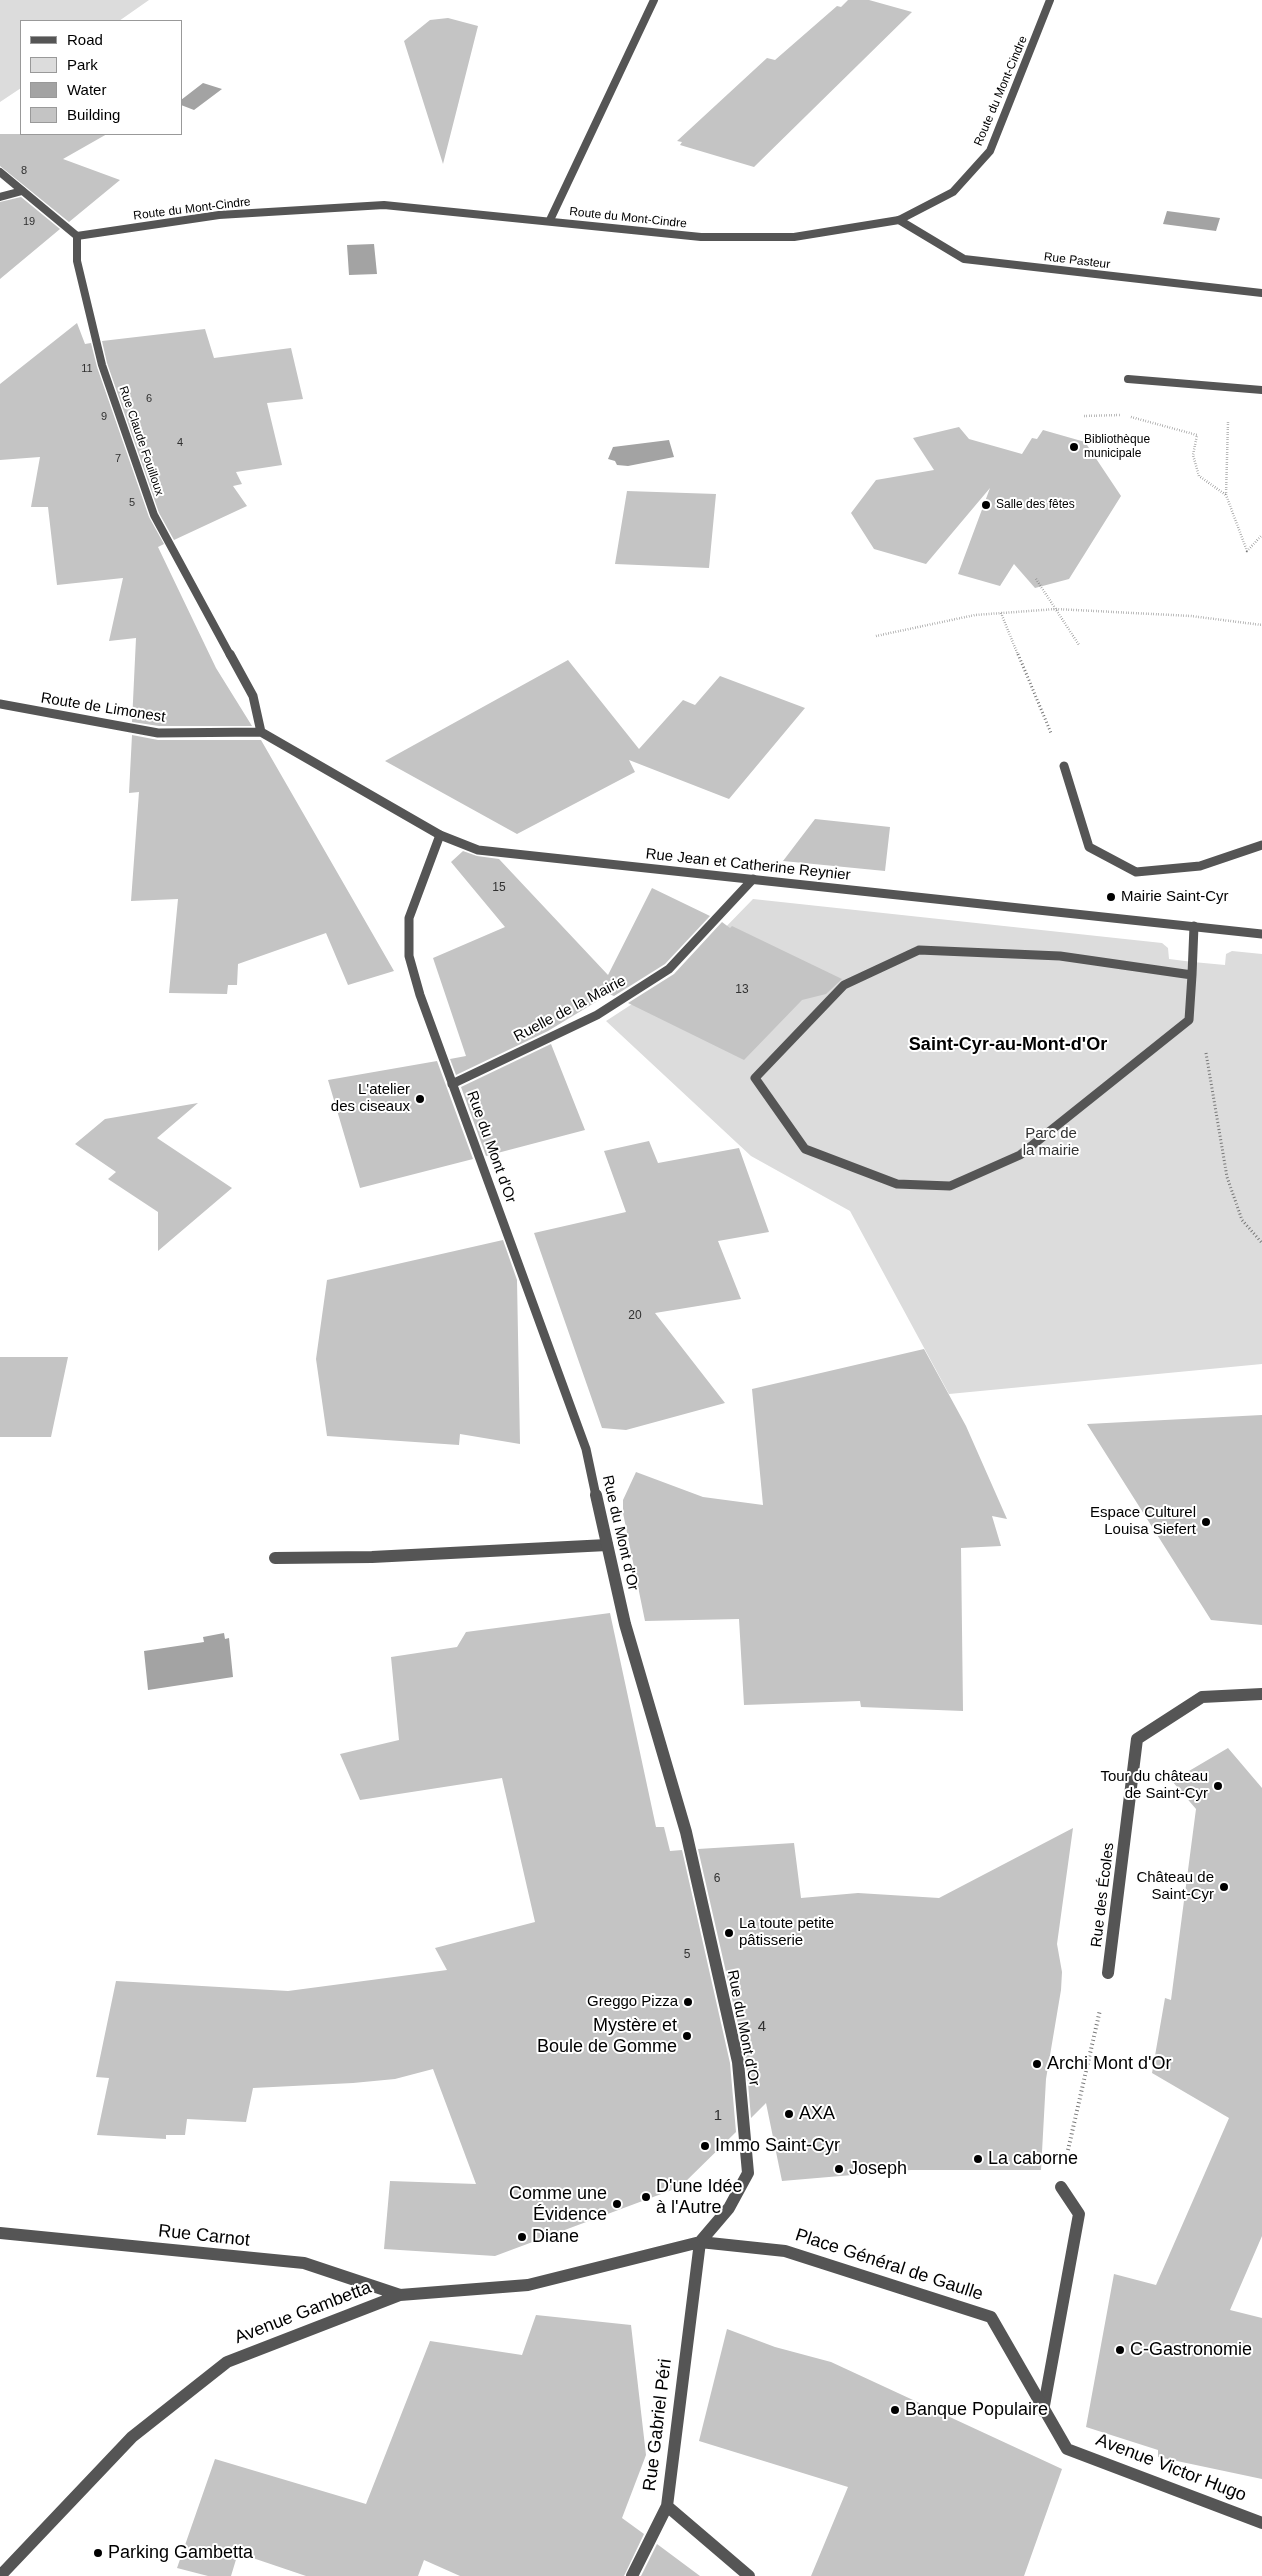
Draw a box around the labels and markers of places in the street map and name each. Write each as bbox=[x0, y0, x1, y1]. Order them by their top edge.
place label: Bibliothèque municipale bbox=[1084, 433, 1150, 461]
marker: Bibliothèque municipale bbox=[1068, 441, 1080, 453]
place label: Salle des fêtes bbox=[996, 498, 1075, 512]
marker: Salle des fêtes bbox=[980, 499, 992, 511]
place label: Mairie Saint-Cyr bbox=[1121, 888, 1229, 906]
marker: Mairie Saint-Cyr bbox=[1105, 891, 1117, 903]
place label: L'atelier des ciseaux bbox=[331, 1081, 410, 1116]
marker: L'atelier des ciseaux bbox=[414, 1093, 426, 1105]
place label: Espace Culturel Louisa Siefert bbox=[1090, 1504, 1196, 1539]
marker: Espace Culturel Louisa Siefert bbox=[1200, 1516, 1212, 1528]
place label: Tour du château de Saint-Cyr bbox=[1100, 1768, 1208, 1803]
marker: Tour du château de Saint-Cyr bbox=[1212, 1780, 1224, 1792]
place label: Château de Saint-Cyr bbox=[1136, 1869, 1214, 1904]
marker: Château de Saint-Cyr bbox=[1218, 1881, 1230, 1893]
place label: La toute petite pâtisserie bbox=[739, 1915, 834, 1950]
marker: La toute petite pâtisserie bbox=[723, 1927, 735, 1939]
place label: Greggo Pizza bbox=[587, 1993, 678, 2011]
marker: Greggo Pizza bbox=[682, 1996, 694, 2008]
place label: Mystère et Boule de Gomme bbox=[537, 2015, 677, 2058]
marker: Mystère et Boule de Gomme bbox=[681, 2030, 693, 2042]
place label: Archi Mont d'Or bbox=[1047, 2053, 1171, 2075]
marker: Archi Mont d'Or bbox=[1031, 2058, 1043, 2070]
place label: AXA bbox=[799, 2103, 835, 2125]
marker: AXA bbox=[783, 2108, 795, 2120]
place label: Immo Saint-Cyr bbox=[715, 2135, 840, 2157]
marker: Immo Saint-Cyr bbox=[699, 2140, 711, 2152]
place label: La caborne bbox=[988, 2148, 1078, 2170]
marker: La caborne bbox=[972, 2153, 984, 2165]
place label: Joseph bbox=[849, 2158, 907, 2180]
marker: Joseph bbox=[833, 2163, 845, 2175]
place label: D'une Idée à l'Autre bbox=[656, 2176, 743, 2218]
place label: Comme une Évidence bbox=[509, 2183, 607, 2226]
marker: D'une Idée à l'Autre bbox=[640, 2191, 652, 2203]
marker: Comme une Évidence bbox=[611, 2198, 623, 2210]
place label: Diane bbox=[532, 2226, 579, 2248]
marker: Diane bbox=[516, 2231, 528, 2243]
place label: C-Gastronomie bbox=[1130, 2339, 1252, 2361]
marker: C-Gastronomie bbox=[1114, 2344, 1126, 2356]
place label: Banque Populaire bbox=[905, 2399, 1048, 2421]
marker: Banque Populaire bbox=[889, 2404, 901, 2416]
place label: Parking Gambetta bbox=[108, 2542, 253, 2564]
marker: Parking Gambetta bbox=[92, 2547, 104, 2559]

